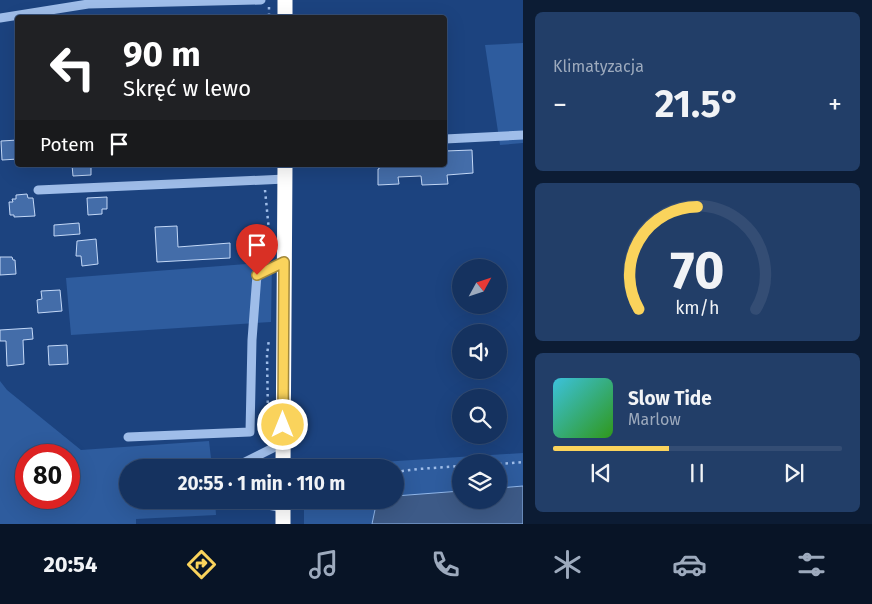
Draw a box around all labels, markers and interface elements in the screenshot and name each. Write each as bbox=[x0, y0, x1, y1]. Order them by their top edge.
text: 90 m bbox=[123, 33, 201, 75]
icon: left bbox=[40, 35, 105, 100]
text: Klimatyzacja bbox=[553, 57, 644, 76]
text: Skręć w lewo bbox=[123, 75, 251, 102]
text: 21.5° bbox=[655, 81, 740, 127]
text: − bbox=[553, 88, 567, 121]
text: + bbox=[828, 88, 842, 121]
icon: arrive bbox=[105, 130, 133, 158]
text: Potem bbox=[40, 133, 95, 156]
pin bbox=[236, 224, 278, 275]
icon: arrive bbox=[243, 231, 271, 259]
text: 70 bbox=[670, 239, 725, 302]
north arrow bbox=[452, 259, 508, 314]
map controls bbox=[452, 259, 507, 509]
text: km/h bbox=[675, 297, 720, 319]
button: sound bbox=[452, 324, 507, 379]
text: Slow Tide bbox=[628, 387, 712, 410]
button: search bbox=[452, 389, 507, 444]
position arrow bbox=[256, 398, 308, 450]
text: Marlow bbox=[628, 410, 681, 429]
speed limit sign: 80 bbox=[15, 444, 80, 509]
button: layers bbox=[452, 454, 507, 509]
icon: previous bbox=[587, 459, 615, 487]
icon: pause bbox=[683, 459, 711, 487]
icon: next bbox=[780, 459, 808, 487]
text: 20:55 · 1 min · 110 m bbox=[178, 472, 345, 495]
icon: directions bbox=[184, 547, 219, 582]
icon: music bbox=[306, 547, 341, 582]
icon: phone bbox=[428, 547, 463, 582]
icon: climate bbox=[550, 547, 585, 582]
icon: car bbox=[672, 547, 707, 582]
icon: filters bbox=[794, 547, 829, 582]
text: 20:54 bbox=[43, 551, 97, 578]

